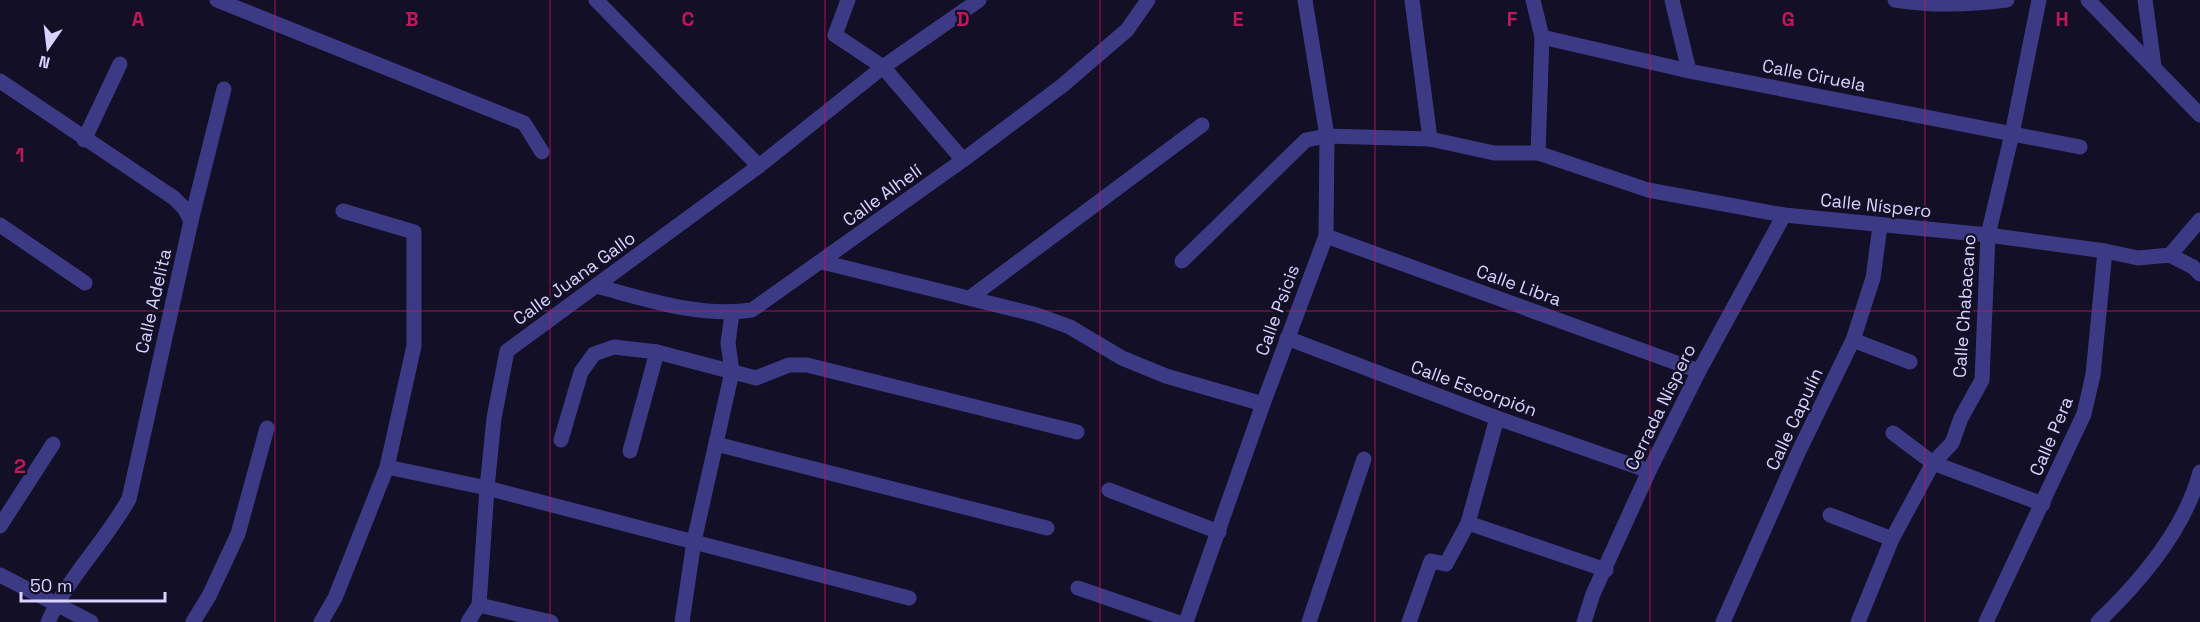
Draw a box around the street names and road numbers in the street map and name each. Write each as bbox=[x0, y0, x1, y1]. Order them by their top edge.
street label: Calle Ciruela bbox=[1760, 54, 1868, 96]
street label: Calle Alhelí bbox=[838, 158, 926, 231]
street label: Calle Níspero bbox=[1819, 188, 1933, 222]
street label: Calle Juana Gallo bbox=[508, 226, 640, 330]
street label: Calle Chabacano bbox=[1948, 233, 1980, 379]
street label: Calle Adelita bbox=[130, 246, 176, 356]
street label: Calle Libra bbox=[1473, 259, 1565, 311]
street label: Calle Psicis bbox=[1250, 261, 1304, 359]
street label: Cerrada Níspero bbox=[1619, 340, 1701, 474]
street label: Calle Escorpión bbox=[1408, 355, 1540, 421]
street label: Calle Capulín bbox=[1760, 364, 1828, 474]
street label: Calle Pera bbox=[2024, 393, 2078, 479]

